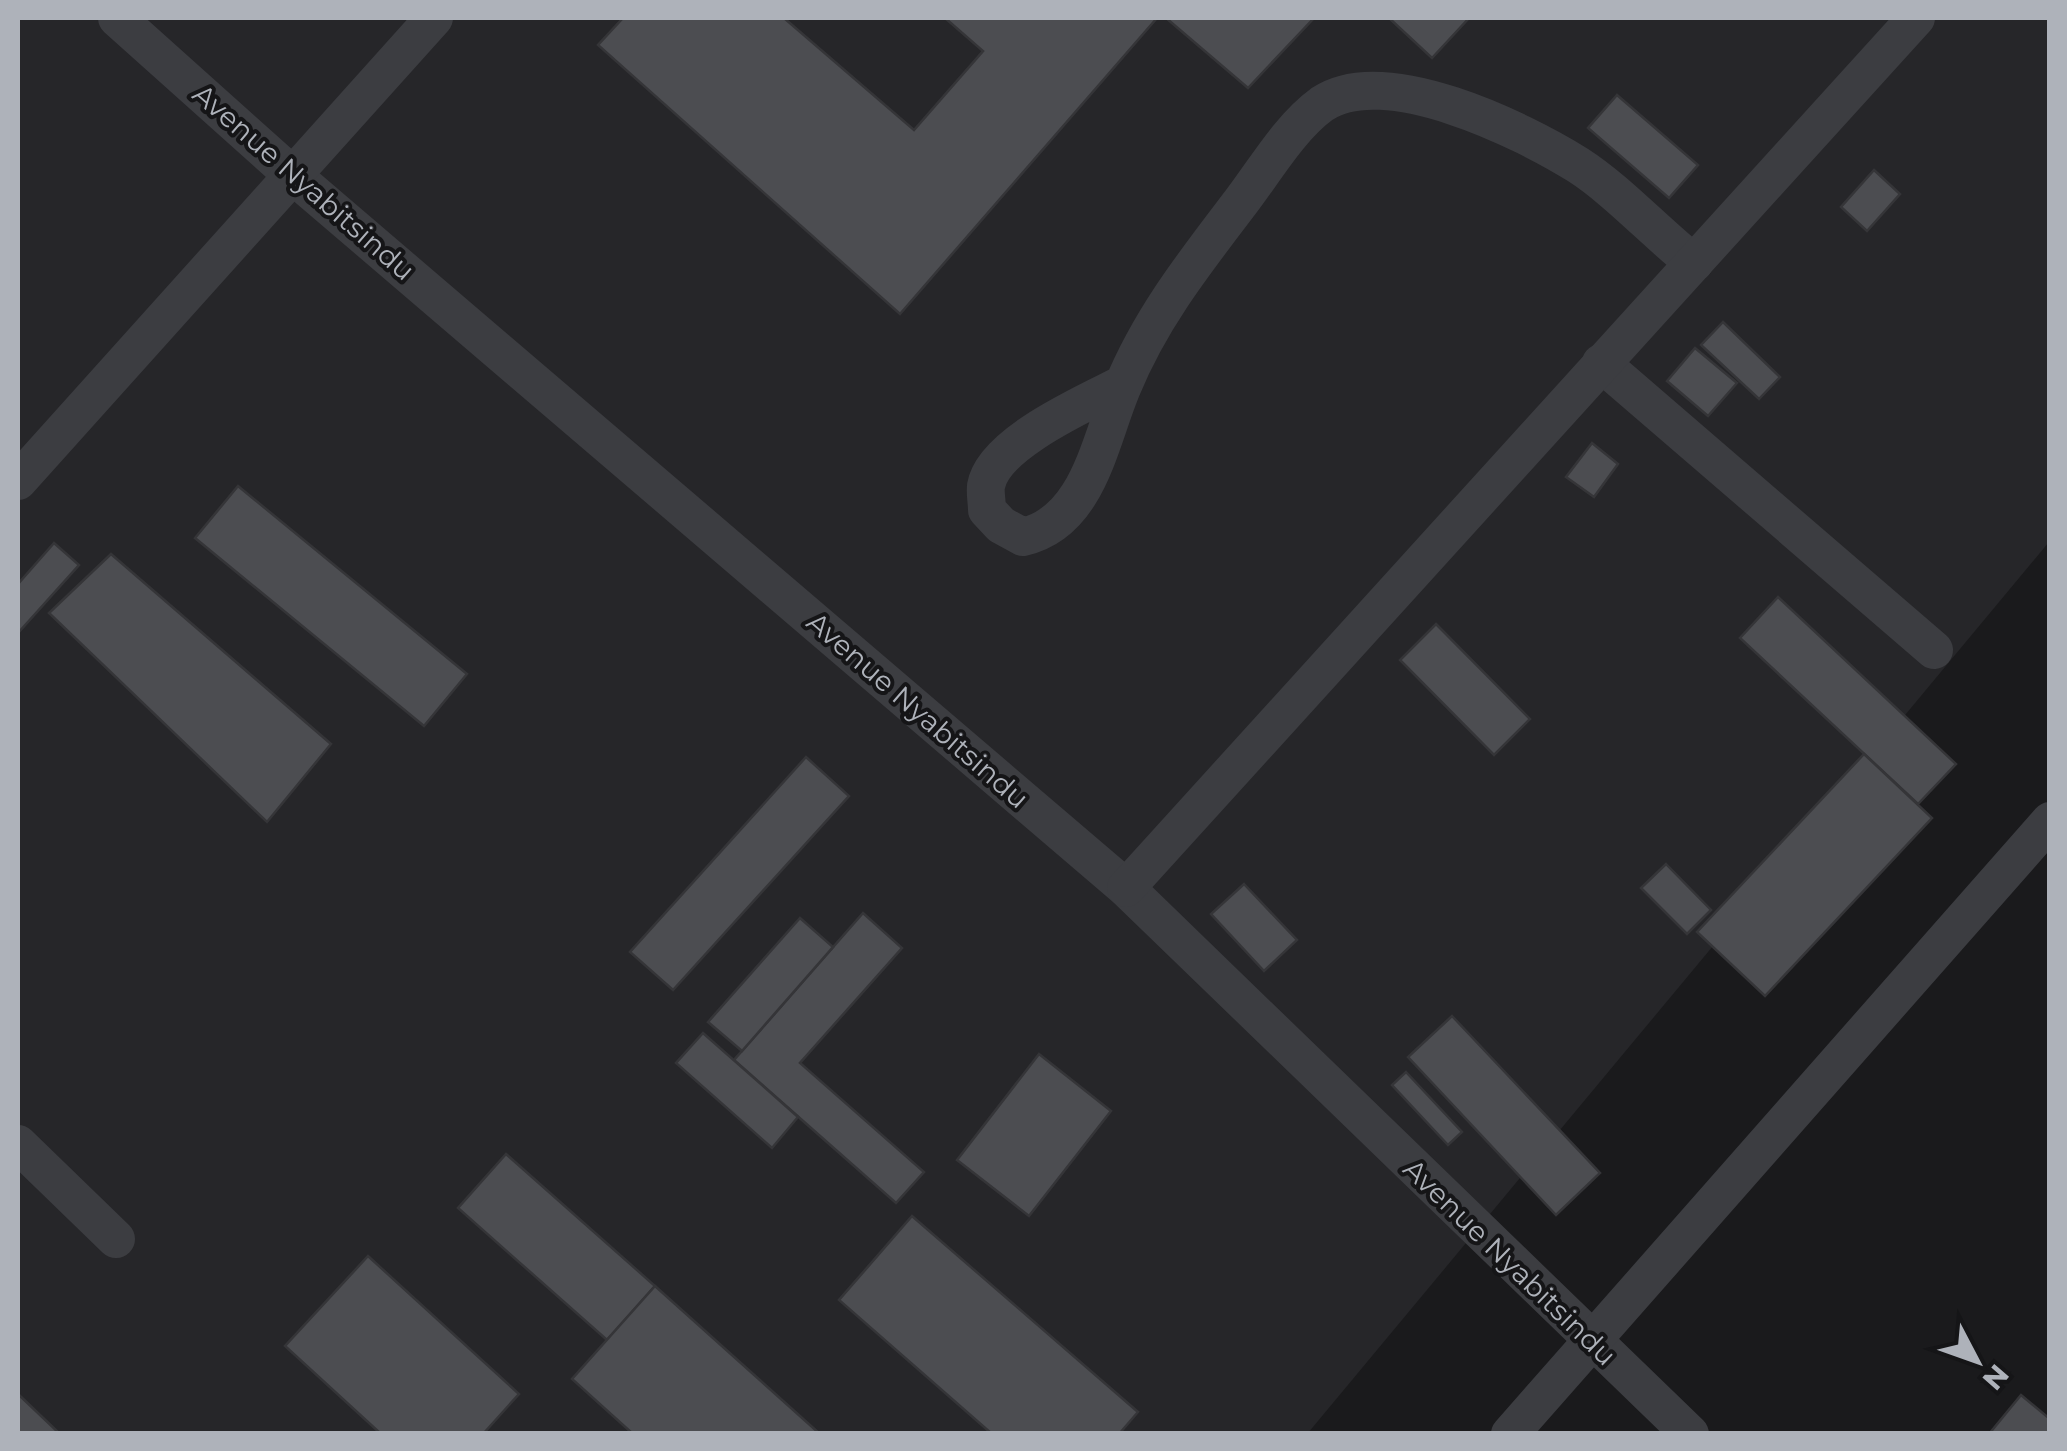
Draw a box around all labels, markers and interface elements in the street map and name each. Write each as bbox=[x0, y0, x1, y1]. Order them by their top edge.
street label: Avenue Nyabitsindu bbox=[186, 77, 422, 287]
street label: Avenue Nyabitsindu bbox=[800, 605, 1036, 815]
street label: Avenue Nyabitsindu bbox=[1397, 1152, 1623, 1372]
north arrow bbox=[1927, 1311, 2027, 1411]
text: N bbox=[1976, 1358, 2016, 1397]

